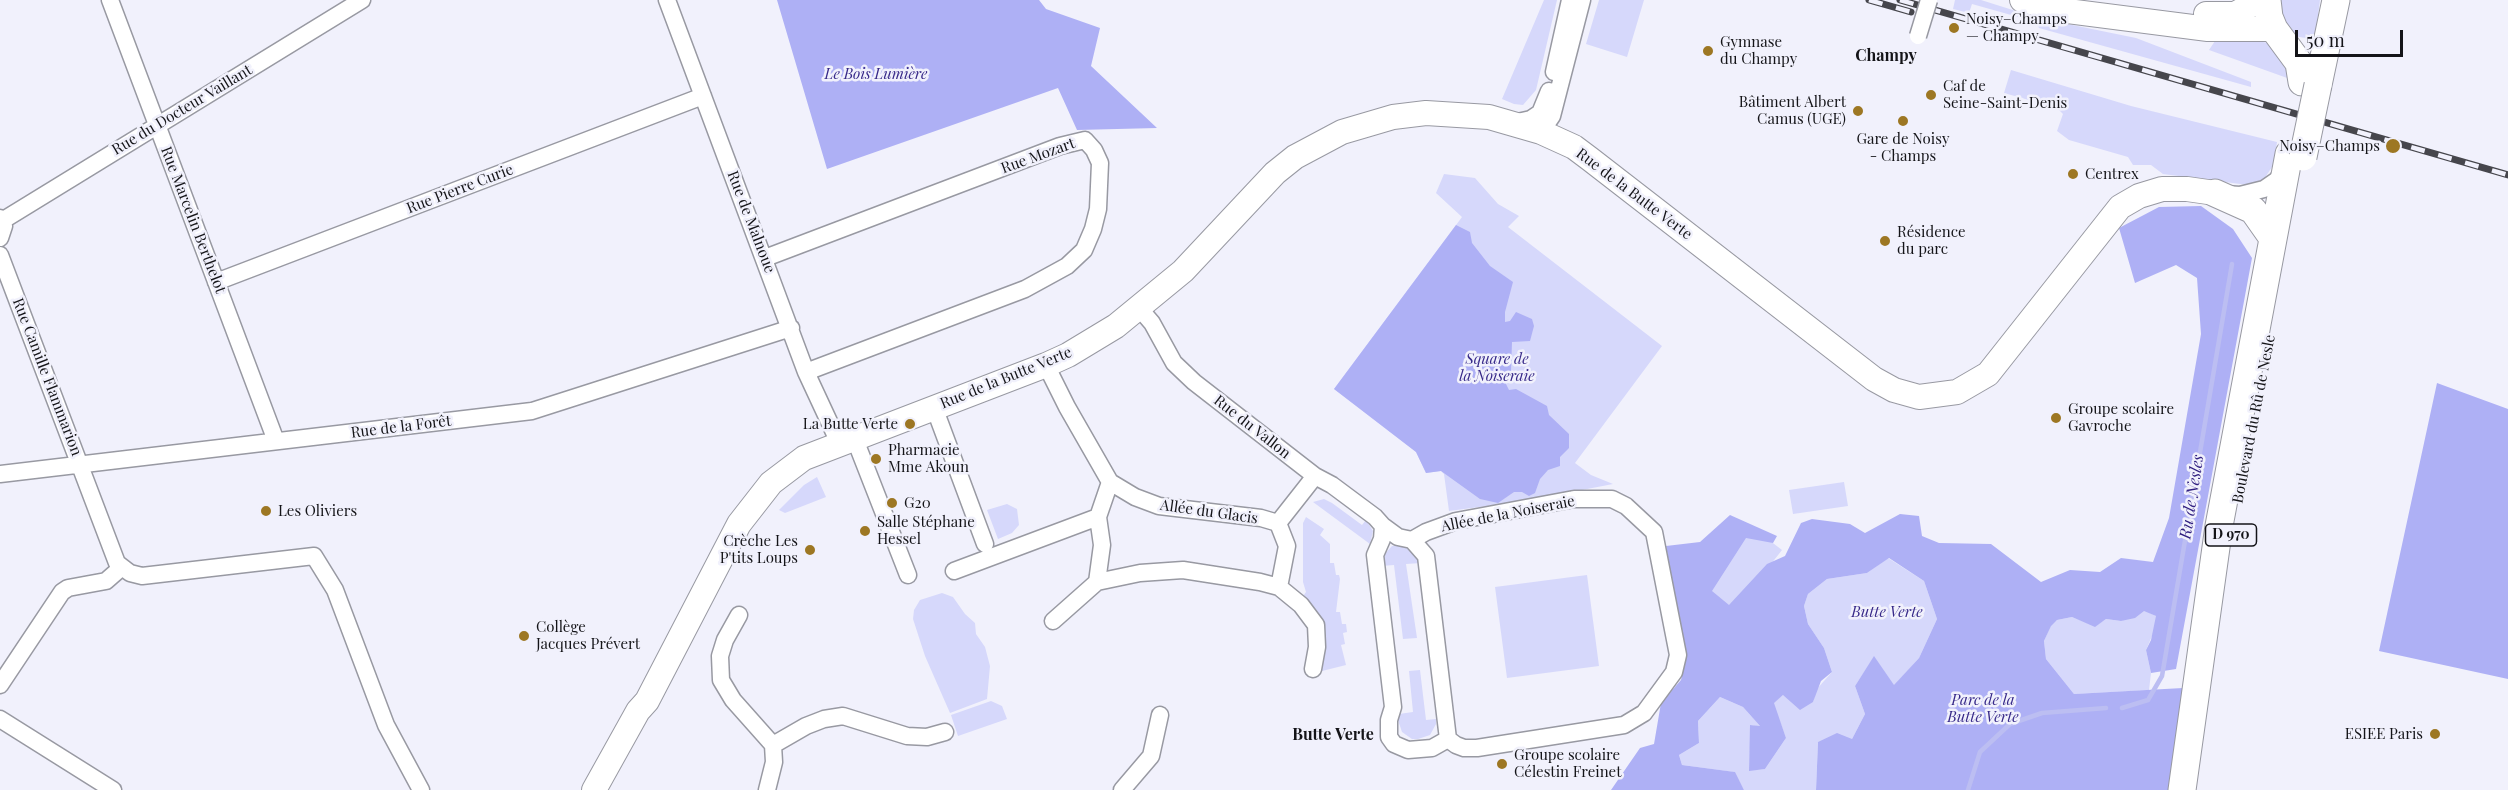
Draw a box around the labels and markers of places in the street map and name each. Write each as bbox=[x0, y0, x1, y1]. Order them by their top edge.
place label: Noisy–Champs — Champy bbox=[1966, 10, 2067, 45]
marker: Noisy–Champs — Champy bbox=[1947, 21, 1961, 35]
place label: Gymnase du Champy bbox=[1720, 33, 1797, 68]
marker: Gymnase du Champy bbox=[1701, 44, 1715, 58]
place label: Caf de Seine-Saint-Denis bbox=[1943, 77, 2067, 112]
marker: Caf de Seine-Saint-Denis bbox=[1924, 88, 1938, 102]
place label: Bâtiment Albert Camus (UGE) bbox=[1739, 93, 1846, 128]
marker: Bâtiment Albert Camus (UGE) bbox=[1851, 104, 1865, 118]
marker: Gare de Noisy - Champs bbox=[1896, 114, 1910, 128]
place label: Gare de Noisy - Champs bbox=[1857, 130, 1949, 165]
place label: Noisy–Champs bbox=[2279, 137, 2380, 155]
marker: Noisy–Champs bbox=[2384, 137, 2402, 155]
place label: Centrex bbox=[2085, 165, 2139, 183]
marker: Centrex bbox=[2066, 167, 2080, 181]
place label: Résidence du parc bbox=[1897, 223, 1966, 258]
marker: Résidence du parc bbox=[1878, 234, 1892, 248]
place label: Groupe scolaire Gavroche bbox=[2068, 400, 2174, 435]
marker: Groupe scolaire Gavroche bbox=[2049, 411, 2063, 425]
place label: La Butte Verte bbox=[803, 415, 898, 433]
marker: La Butte Verte bbox=[903, 417, 917, 431]
place label: Pharmacie Mme Akoun bbox=[888, 441, 969, 476]
marker: Pharmacie Mme Akoun bbox=[869, 452, 883, 466]
place label: G20 bbox=[904, 494, 931, 512]
marker: G20 bbox=[885, 496, 899, 510]
place label: Les Oliviers bbox=[278, 502, 357, 520]
marker: Les Oliviers bbox=[259, 504, 273, 518]
place label: Salle Stéphane Hessel bbox=[877, 513, 975, 548]
marker: Salle Stéphane Hessel bbox=[858, 524, 872, 538]
place label: Crèche Les P'tits Loups bbox=[720, 532, 798, 567]
marker: Crèche Les P'tits Loups bbox=[803, 543, 817, 557]
place label: Collège Jacques Prévert bbox=[536, 618, 640, 653]
marker: Collège Jacques Prévert bbox=[517, 629, 531, 643]
place label: ESIEE Paris bbox=[2345, 725, 2423, 743]
marker: ESIEE Paris bbox=[2428, 727, 2442, 741]
place label: Groupe scolaire Célestin Freinet bbox=[1514, 746, 1621, 781]
marker: Groupe scolaire Célestin Freinet bbox=[1495, 757, 1509, 771]

